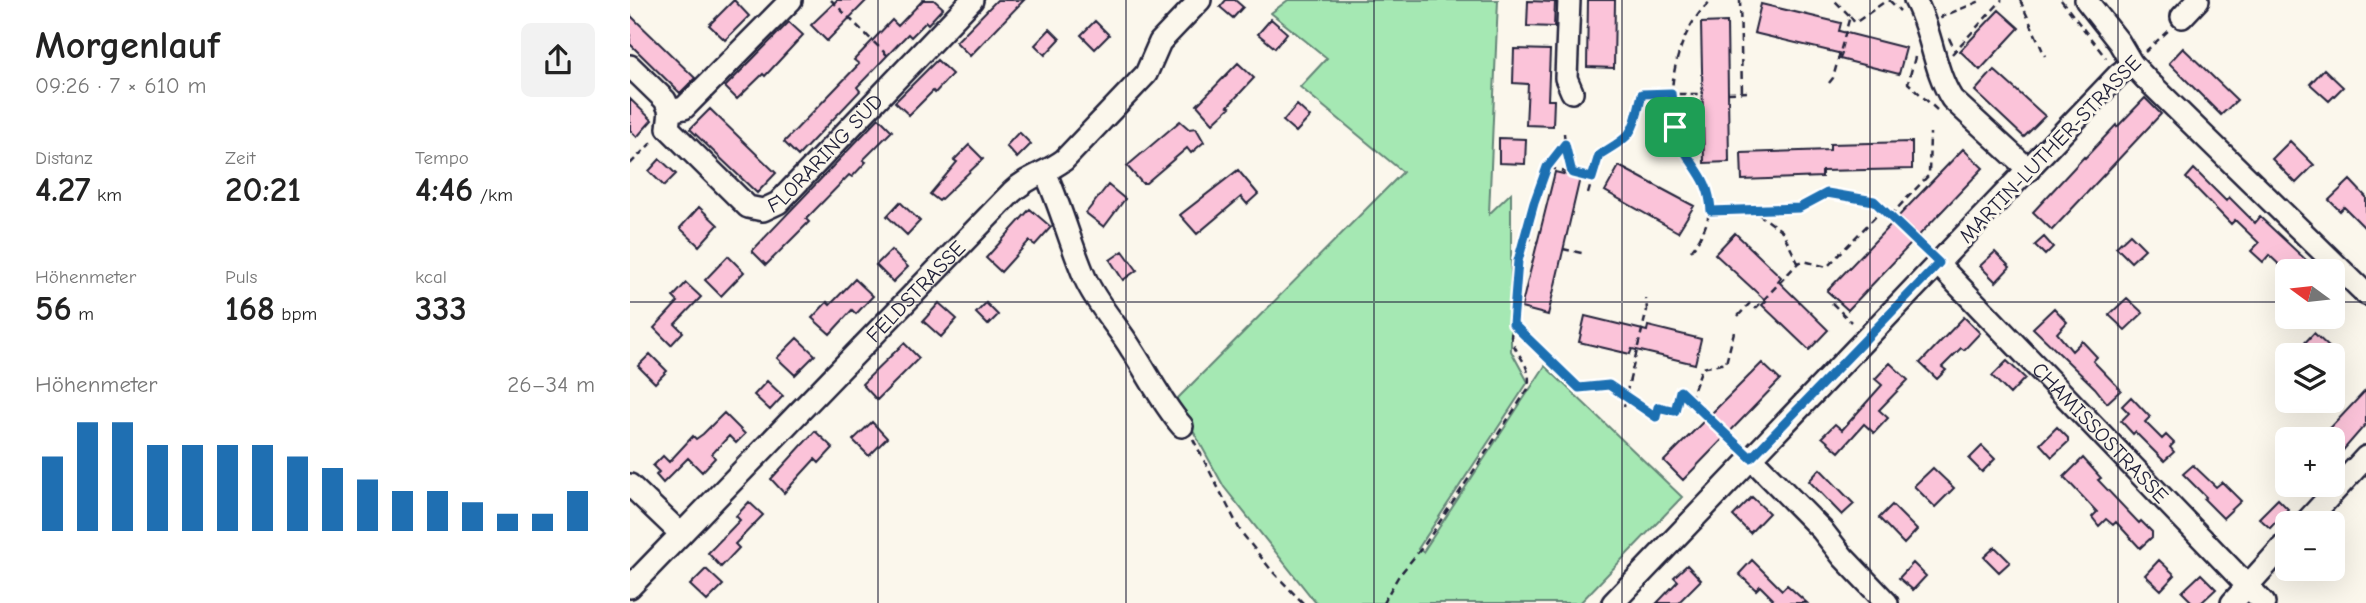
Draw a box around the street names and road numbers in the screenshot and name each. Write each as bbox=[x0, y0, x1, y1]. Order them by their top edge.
street label: MARTIN-LUTHER-STRASSE bbox=[1954, 50, 2146, 248]
street label: FLORARING SÜD bbox=[764, 89, 888, 218]
street label: FELDSTRASSE bbox=[861, 236, 970, 347]
street label: CHAMISSOSTRASSE bbox=[2027, 357, 2173, 508]

